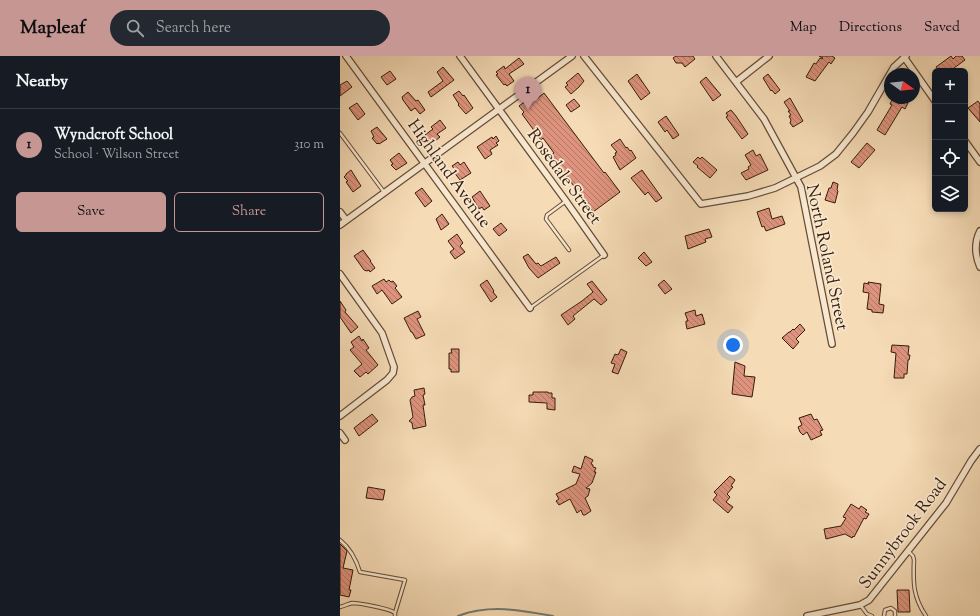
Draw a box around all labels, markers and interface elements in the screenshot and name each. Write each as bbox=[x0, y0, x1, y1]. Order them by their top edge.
search box bbox=[110, 10, 390, 46]
text: Mapleaf bbox=[20, 15, 86, 42]
icon: search bbox=[124, 17, 146, 39]
text: Search here bbox=[156, 18, 231, 39]
text: Map bbox=[790, 18, 817, 38]
text: Directions bbox=[839, 18, 902, 38]
text: Saved bbox=[924, 18, 960, 38]
north arrow bbox=[884, 68, 920, 104]
map controls bbox=[932, 68, 968, 212]
button: + bbox=[932, 68, 968, 104]
text: Nearby bbox=[16, 70, 68, 94]
pin: 1 bbox=[515, 77, 541, 110]
button: − bbox=[932, 104, 968, 140]
street label: Highland Avenue bbox=[401, 115, 496, 233]
street label: Rosedale Street bbox=[520, 124, 606, 230]
text: Wyndcroft School bbox=[54, 125, 173, 146]
text: 1 bbox=[27, 136, 31, 154]
text: 310 m bbox=[294, 136, 324, 154]
button: locate bbox=[932, 140, 968, 176]
text: School · Wilson Street bbox=[54, 146, 179, 164]
button: layers bbox=[932, 176, 968, 212]
street label: North Roland Street bbox=[799, 182, 853, 333]
button: Save bbox=[16, 192, 166, 232]
button: Share bbox=[174, 192, 324, 232]
your location bbox=[723, 335, 743, 355]
street label: Sunnybrook Road bbox=[854, 474, 953, 595]

